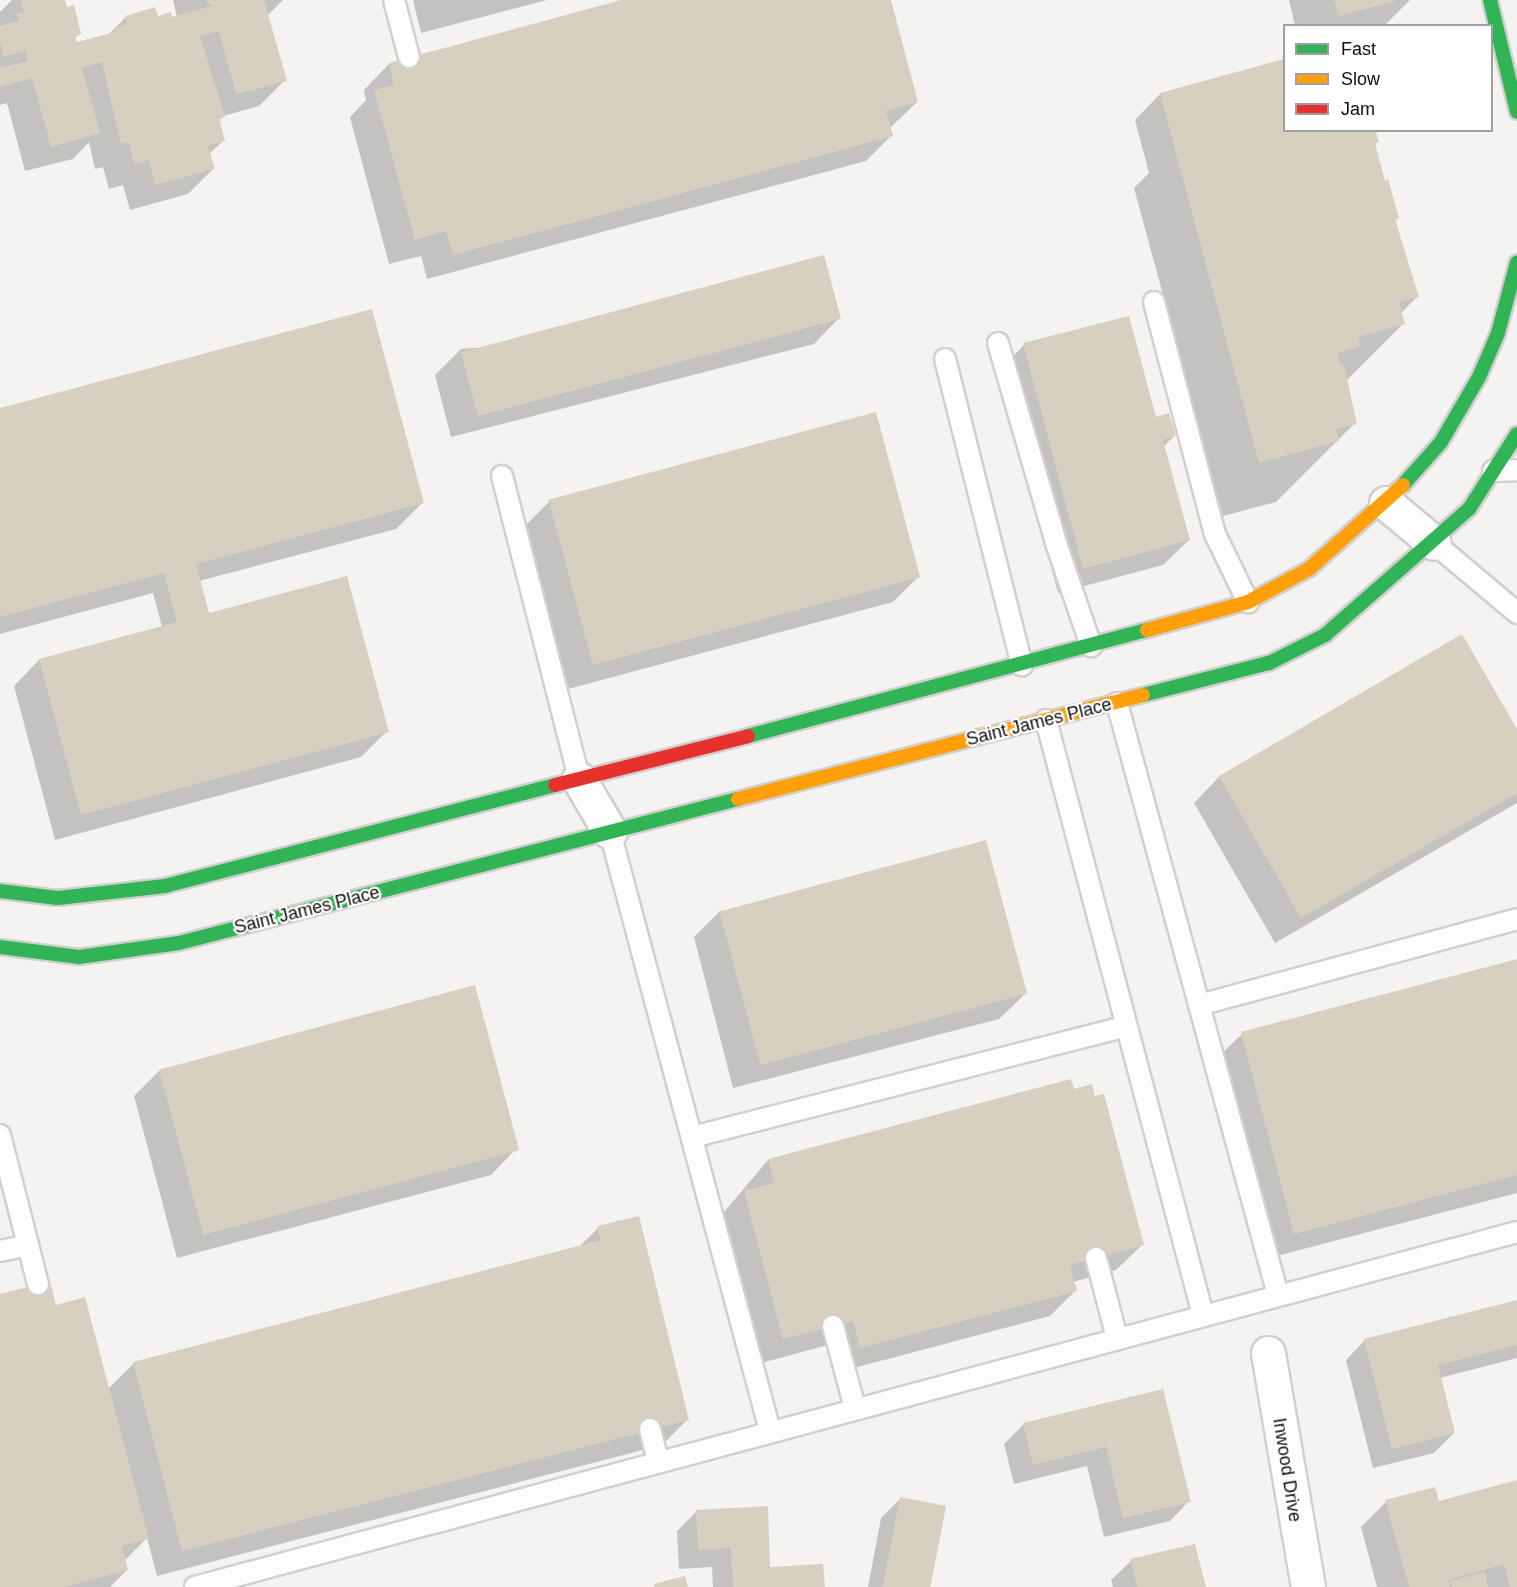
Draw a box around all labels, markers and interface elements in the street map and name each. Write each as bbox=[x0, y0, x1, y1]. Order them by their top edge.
legend bbox=[1283, 24, 1493, 132]
text: Fast bbox=[1341, 39, 1376, 59]
text: Slow bbox=[1341, 69, 1380, 89]
text: Jam bbox=[1341, 99, 1375, 119]
street label: Saint James Place bbox=[964, 693, 1114, 751]
street label: Saint James Place bbox=[232, 881, 382, 939]
street label: Inwood Drive bbox=[1268, 1416, 1306, 1524]

